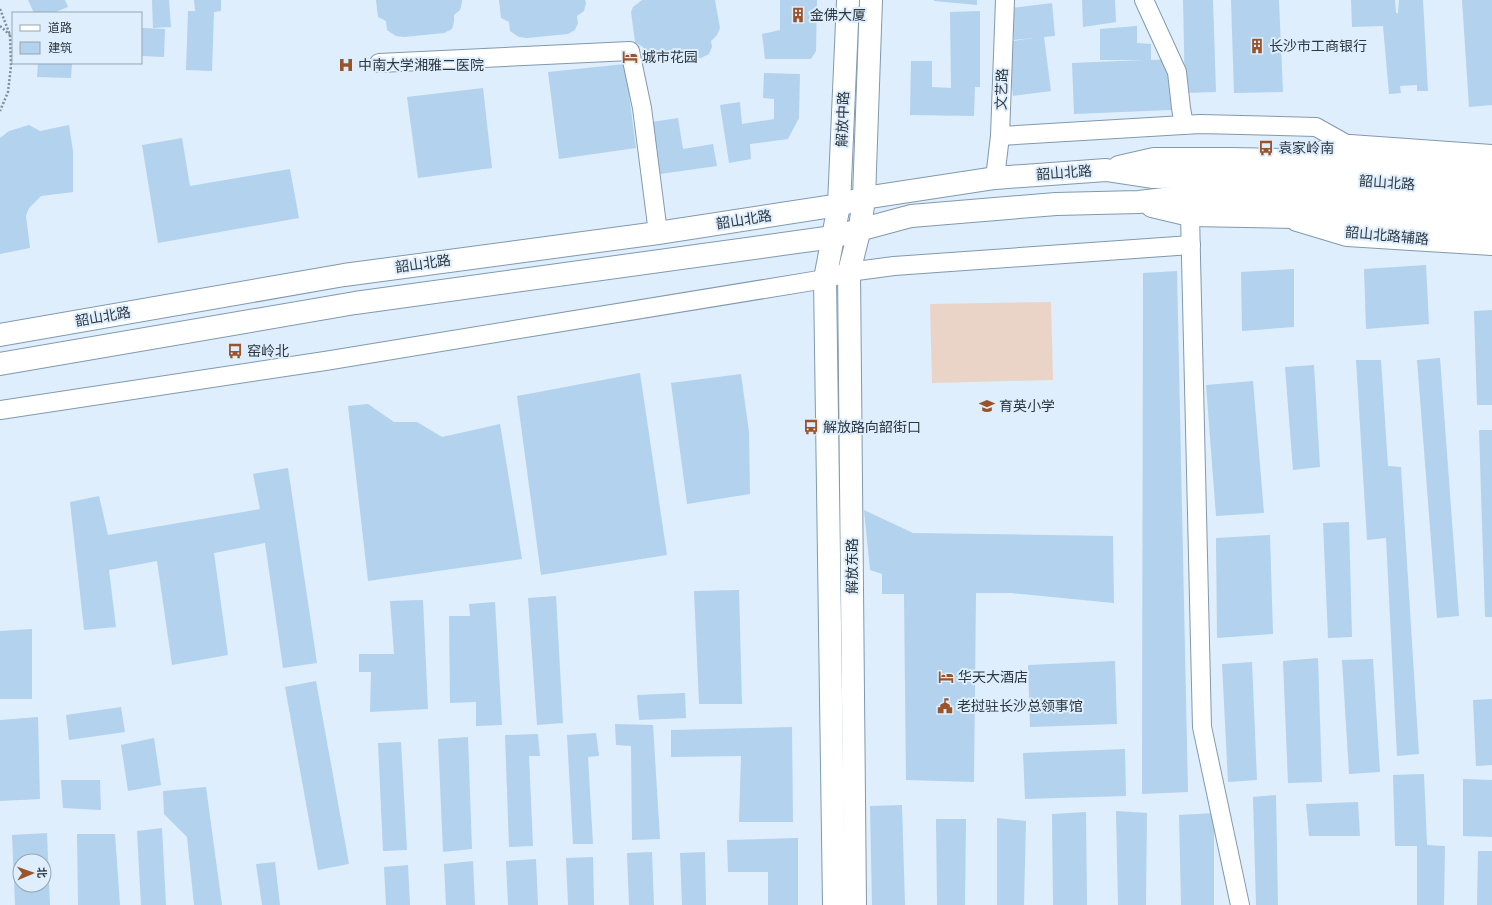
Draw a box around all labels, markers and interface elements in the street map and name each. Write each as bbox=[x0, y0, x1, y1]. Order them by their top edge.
building icon: 金佛大厦 bbox=[789, 6, 807, 24]
place label: 金佛大厦 bbox=[810, 7, 866, 24]
legend bbox=[12, 12, 142, 64]
text: 道路 bbox=[48, 21, 72, 35]
building icon: 长沙市工商银行 bbox=[1248, 37, 1266, 55]
place label: 长沙市工商银行 bbox=[1269, 38, 1367, 55]
text: 建筑 bbox=[48, 41, 72, 55]
hotel icon: 城市花园 bbox=[621, 48, 639, 66]
place label: 城市花园 bbox=[642, 49, 698, 66]
hospital icon: 中南大学湘雅二医院 bbox=[337, 56, 355, 74]
place label: 中南大学湘雅二医院 bbox=[358, 57, 484, 74]
street label: 文艺路 bbox=[993, 68, 1011, 110]
street label: 解放中路 bbox=[834, 91, 852, 147]
bus stop icon: 袁家岭南 bbox=[1257, 139, 1275, 157]
place label: 袁家岭南 bbox=[1278, 140, 1334, 157]
street label: 韶山北路 bbox=[1035, 163, 1093, 183]
street label: 韶山北路 bbox=[1358, 173, 1416, 193]
street label: 韶山北路 bbox=[715, 207, 773, 233]
street label: 韶山北路辅路 bbox=[1344, 224, 1430, 248]
street label: 韶山北路 bbox=[394, 252, 452, 276]
street label: 韶山北路 bbox=[74, 304, 132, 330]
bus stop icon: 窑岭北 bbox=[226, 342, 244, 360]
place label: 窑岭北 bbox=[247, 343, 289, 360]
school or university icon: 育英小学 bbox=[978, 397, 996, 415]
place label: 育英小学 bbox=[999, 398, 1055, 415]
bus stop icon: 解放路向韶街口 bbox=[802, 418, 820, 436]
place label: 解放路向韶街口 bbox=[823, 419, 921, 436]
street label: 解放东路 bbox=[844, 538, 861, 594]
hotel icon: 华天大酒店 bbox=[937, 668, 955, 686]
place label: 华天大酒店 bbox=[958, 669, 1028, 686]
public building icon: 老挝驻长沙总领事馆 bbox=[936, 697, 954, 715]
place label: 老挝驻长沙总领事馆 bbox=[957, 698, 1083, 715]
north arrow bbox=[12, 853, 52, 893]
text: 北 bbox=[35, 867, 48, 878]

